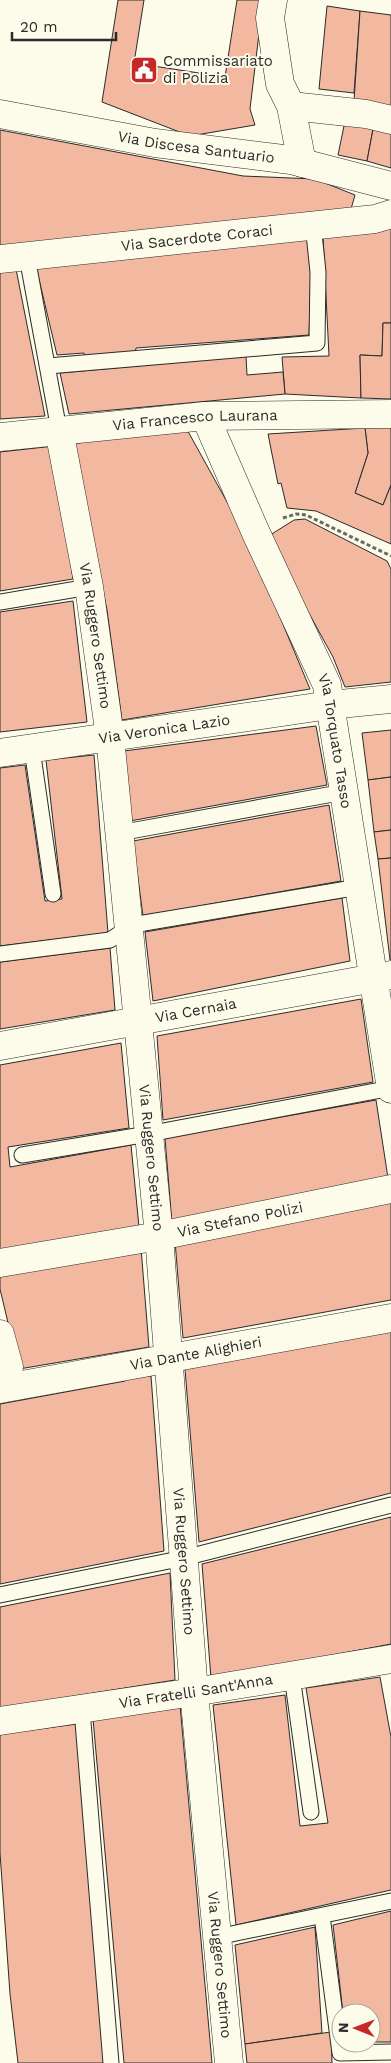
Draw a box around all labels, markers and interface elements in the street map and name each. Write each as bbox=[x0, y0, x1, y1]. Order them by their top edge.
scale bar bbox=[12, 10, 116, 42]
text: 20 m bbox=[20, 18, 58, 36]
place label: Commissariato di Polizia bbox=[163, 52, 273, 87]
public building icon: Commissariato di Polizia bbox=[129, 55, 159, 85]
street label: Via Discesa Santuario bbox=[116, 127, 276, 167]
street label: Via Sacerdote Coraci bbox=[120, 221, 274, 255]
street label: Via Francesco Laurana bbox=[112, 406, 278, 434]
street label: Via Ruggero Settimo bbox=[76, 561, 115, 710]
street label: Via Torquato Tasso bbox=[314, 671, 355, 810]
street label: Via Veronica Lazio bbox=[97, 711, 231, 748]
street label: Via Cernaia bbox=[154, 994, 238, 1027]
street label: Via Ruggero Settimo bbox=[135, 1083, 167, 1232]
street label: Via Stefano Polizi bbox=[176, 1198, 304, 1241]
street label: Via Dante Alighieri bbox=[128, 1333, 263, 1374]
street label: Via Ruggero Settimo bbox=[169, 1487, 199, 1636]
street label: Via Fratelli Sant'Anna bbox=[118, 1670, 274, 1712]
street label: Via Ruggero Settimo bbox=[204, 1890, 236, 2039]
north arrow bbox=[331, 2003, 381, 2053]
text: N bbox=[335, 2022, 351, 2033]

